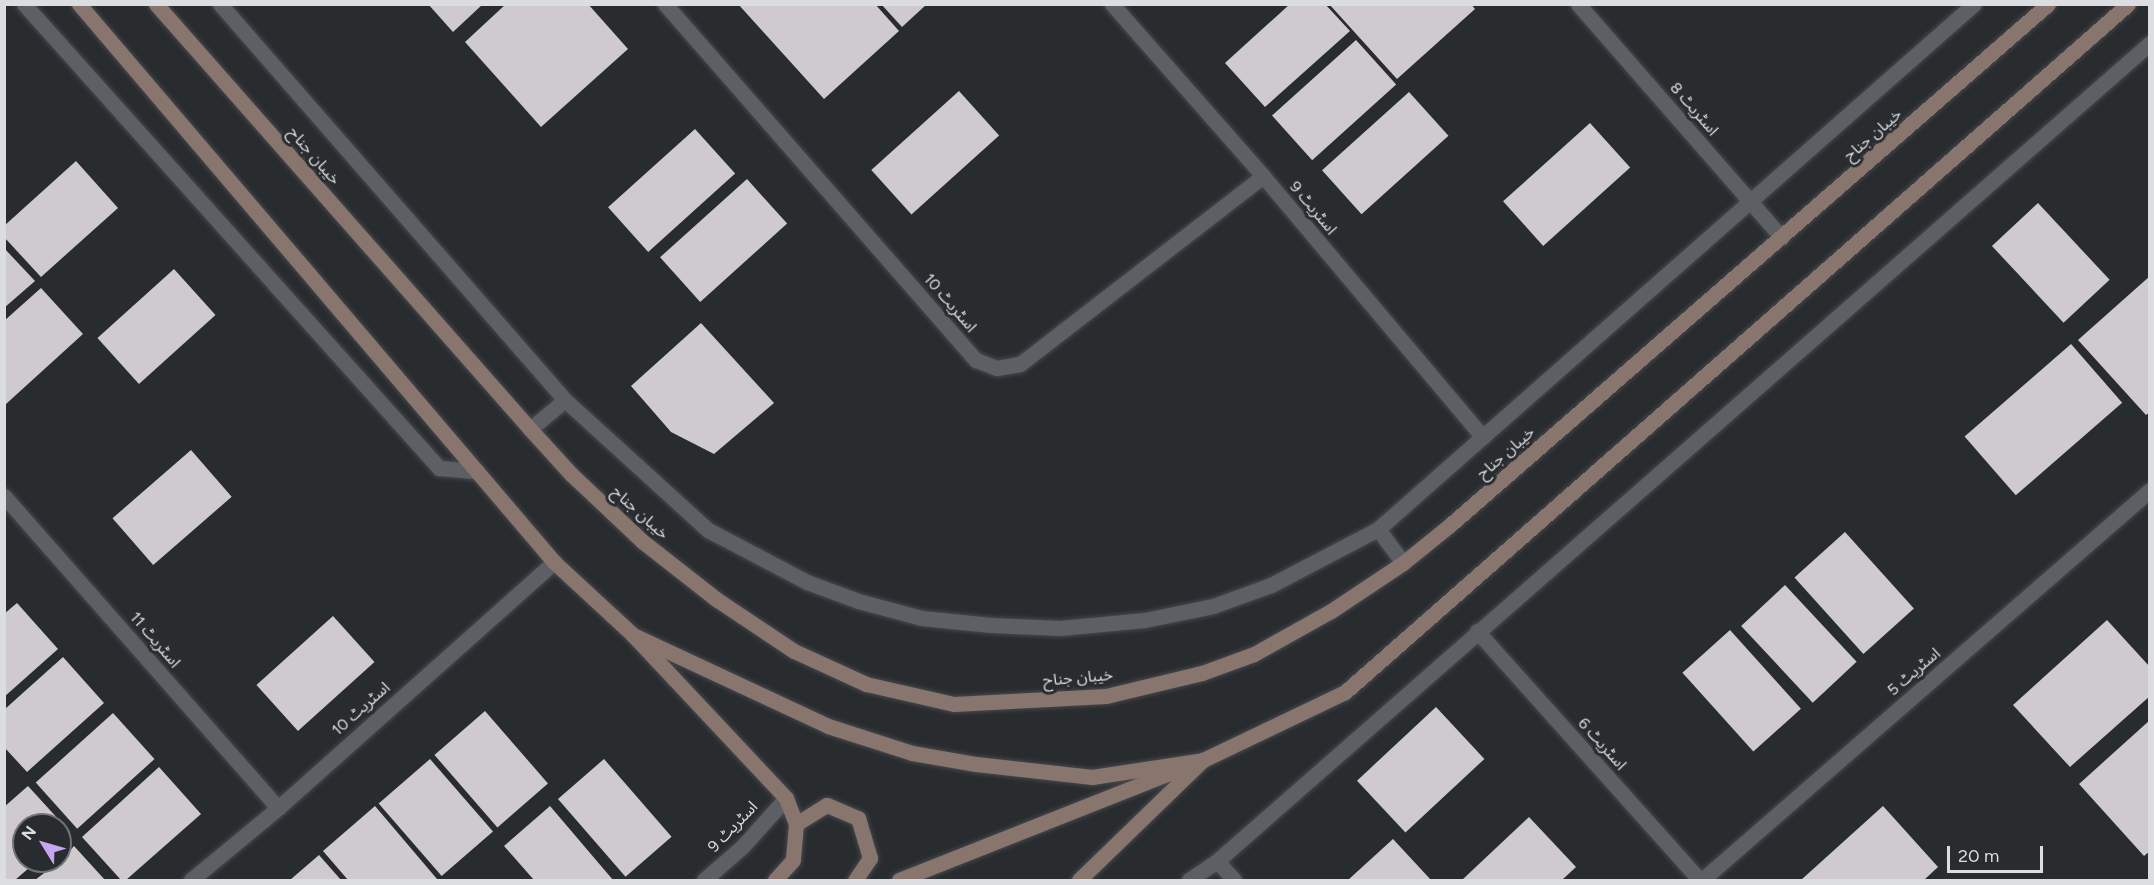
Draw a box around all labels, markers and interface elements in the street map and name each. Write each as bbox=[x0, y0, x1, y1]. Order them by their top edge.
street label: اسٹریٹ 8 bbox=[1666, 78, 1722, 140]
street label: خیبان جناح bbox=[1840, 105, 1906, 165]
street label: خیبان جناح bbox=[284, 123, 344, 189]
street label: اسٹریٹ 9 bbox=[1285, 178, 1341, 238]
street label: اسٹریٹ 10 bbox=[919, 270, 981, 336]
street label: خیبان جناح bbox=[1473, 423, 1539, 483]
street label: خیبان جناح bbox=[607, 482, 673, 544]
street label: اسٹریٹ 11 bbox=[126, 608, 184, 672]
street label: اسٹریٹ 5 bbox=[1884, 644, 1944, 700]
street label: خیبان جناح bbox=[1042, 665, 1114, 691]
street label: اسٹریٹ 10 bbox=[328, 678, 394, 740]
street label: اسٹریٹ 6 bbox=[1574, 714, 1630, 774]
street label: اسٹریٹ 9 bbox=[704, 798, 762, 856]
north arrow bbox=[12, 813, 72, 873]
text: N bbox=[18, 822, 40, 844]
scale bar bbox=[1950, 834, 2046, 872]
text: 20 m bbox=[1958, 845, 1999, 867]

